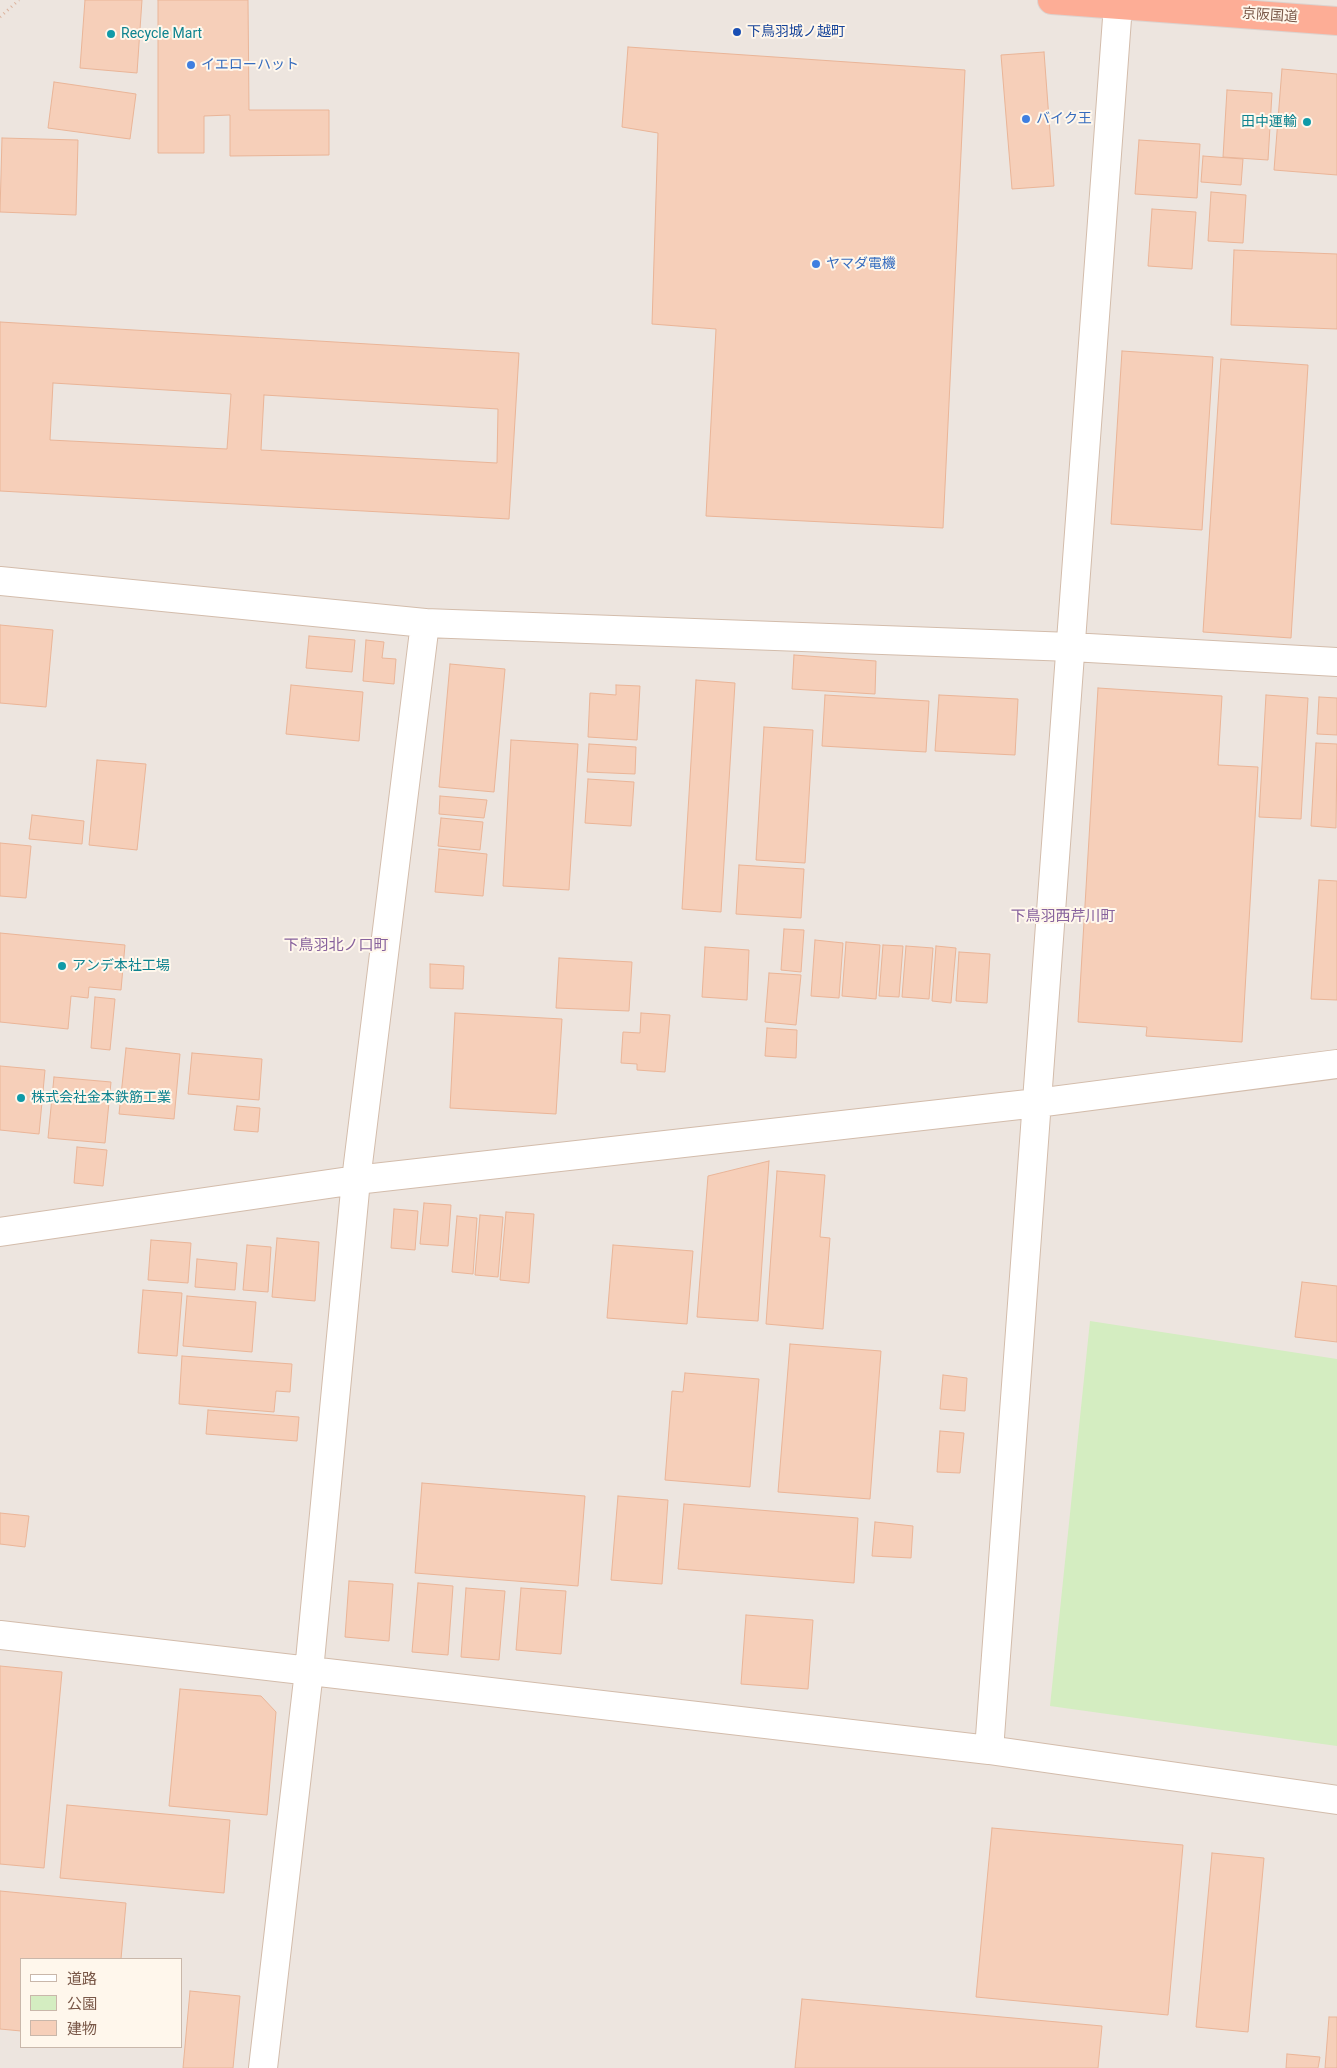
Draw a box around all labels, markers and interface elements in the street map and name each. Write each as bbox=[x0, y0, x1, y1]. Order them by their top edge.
street label: 京阪国道 bbox=[1241, 6, 1299, 26]
place label: 下鳥羽城ノ越町 bbox=[747, 24, 845, 40]
place label: Recycle Mart bbox=[121, 26, 202, 42]
marker: 下鳥羽城ノ越町 bbox=[731, 26, 743, 38]
marker: Recycle Mart bbox=[105, 28, 117, 40]
place label: イエローハット bbox=[201, 57, 299, 73]
marker: イエローハット bbox=[185, 59, 197, 71]
place label: バイク王 bbox=[1036, 111, 1092, 127]
marker: バイク王 bbox=[1020, 113, 1032, 125]
place label: 田中運輸 bbox=[1241, 114, 1297, 130]
marker: 田中運輸 bbox=[1301, 116, 1313, 128]
place label: ヤマダ電機 bbox=[826, 256, 896, 272]
marker: ヤマダ電機 bbox=[810, 258, 822, 270]
district label: 下鳥羽西芹川町 bbox=[1011, 908, 1115, 926]
district label: 下鳥羽北ノ口町 bbox=[284, 937, 388, 955]
place label: アンデ本社工場 bbox=[72, 958, 170, 974]
marker: アンデ本社工場 bbox=[56, 960, 68, 972]
place label: 株式会社金本鉄筋工業 bbox=[31, 1090, 171, 1106]
marker: 株式会社金本鉄筋工業 bbox=[15, 1092, 27, 1104]
legend bbox=[20, 1958, 182, 2048]
text: 道路 bbox=[67, 1970, 97, 1988]
text: 公園 bbox=[67, 1995, 97, 2013]
text: 建物 bbox=[67, 2020, 97, 2038]

